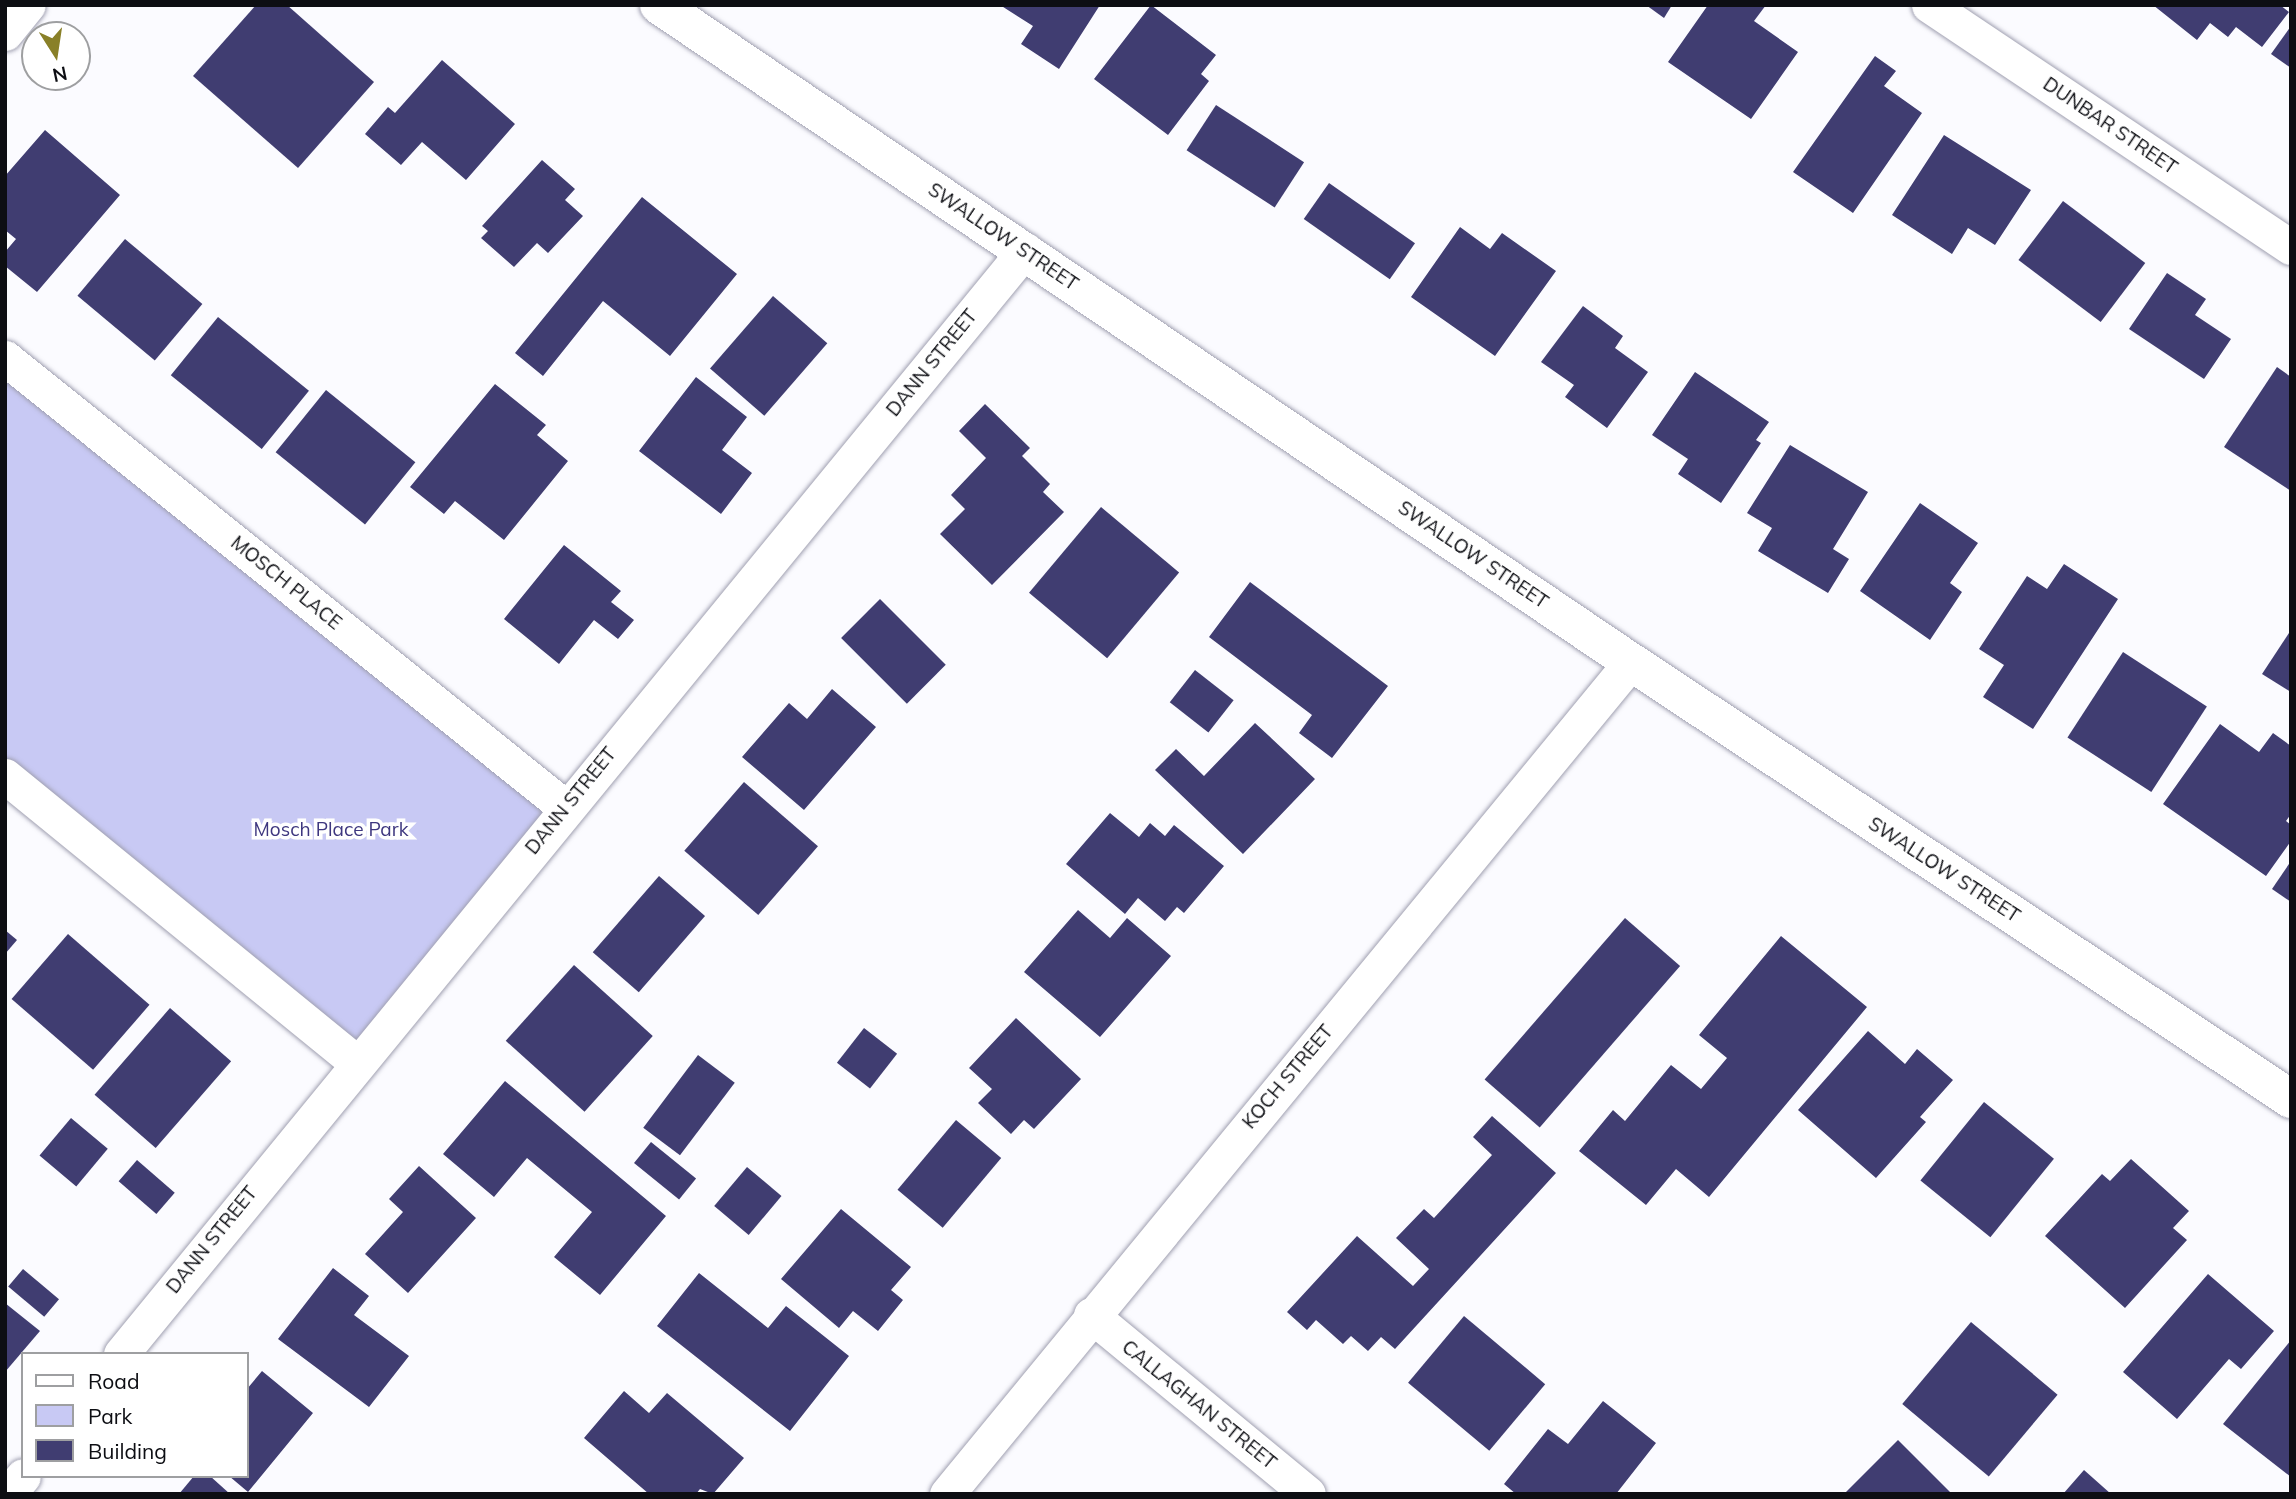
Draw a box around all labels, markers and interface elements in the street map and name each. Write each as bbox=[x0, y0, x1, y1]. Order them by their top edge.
north arrow bbox=[21, 21, 91, 91]
text: N bbox=[50, 61, 69, 88]
street label: DUNBAR STREET bbox=[2039, 73, 2181, 179]
street label: SWALLOW STREET bbox=[924, 178, 1082, 296]
street label: DANN STREET bbox=[882, 305, 982, 421]
street label: SWALLOW STREET bbox=[1394, 496, 1552, 614]
street label: MOSCH PLACE bbox=[226, 531, 346, 635]
street label: DANN STREET bbox=[521, 743, 621, 859]
street label: SWALLOW STREET bbox=[1864, 813, 2024, 927]
park label: Mosch Place Park bbox=[254, 819, 408, 841]
street label: KOCH STREET bbox=[1238, 1020, 1338, 1134]
street label: DANN STREET bbox=[162, 1182, 262, 1298]
street label: CALLAGHAN STREET bbox=[1117, 1336, 1281, 1474]
legend bbox=[21, 1352, 248, 1478]
text: Road bbox=[88, 1368, 139, 1394]
text: Park bbox=[88, 1403, 132, 1429]
text: Building bbox=[88, 1438, 167, 1464]

